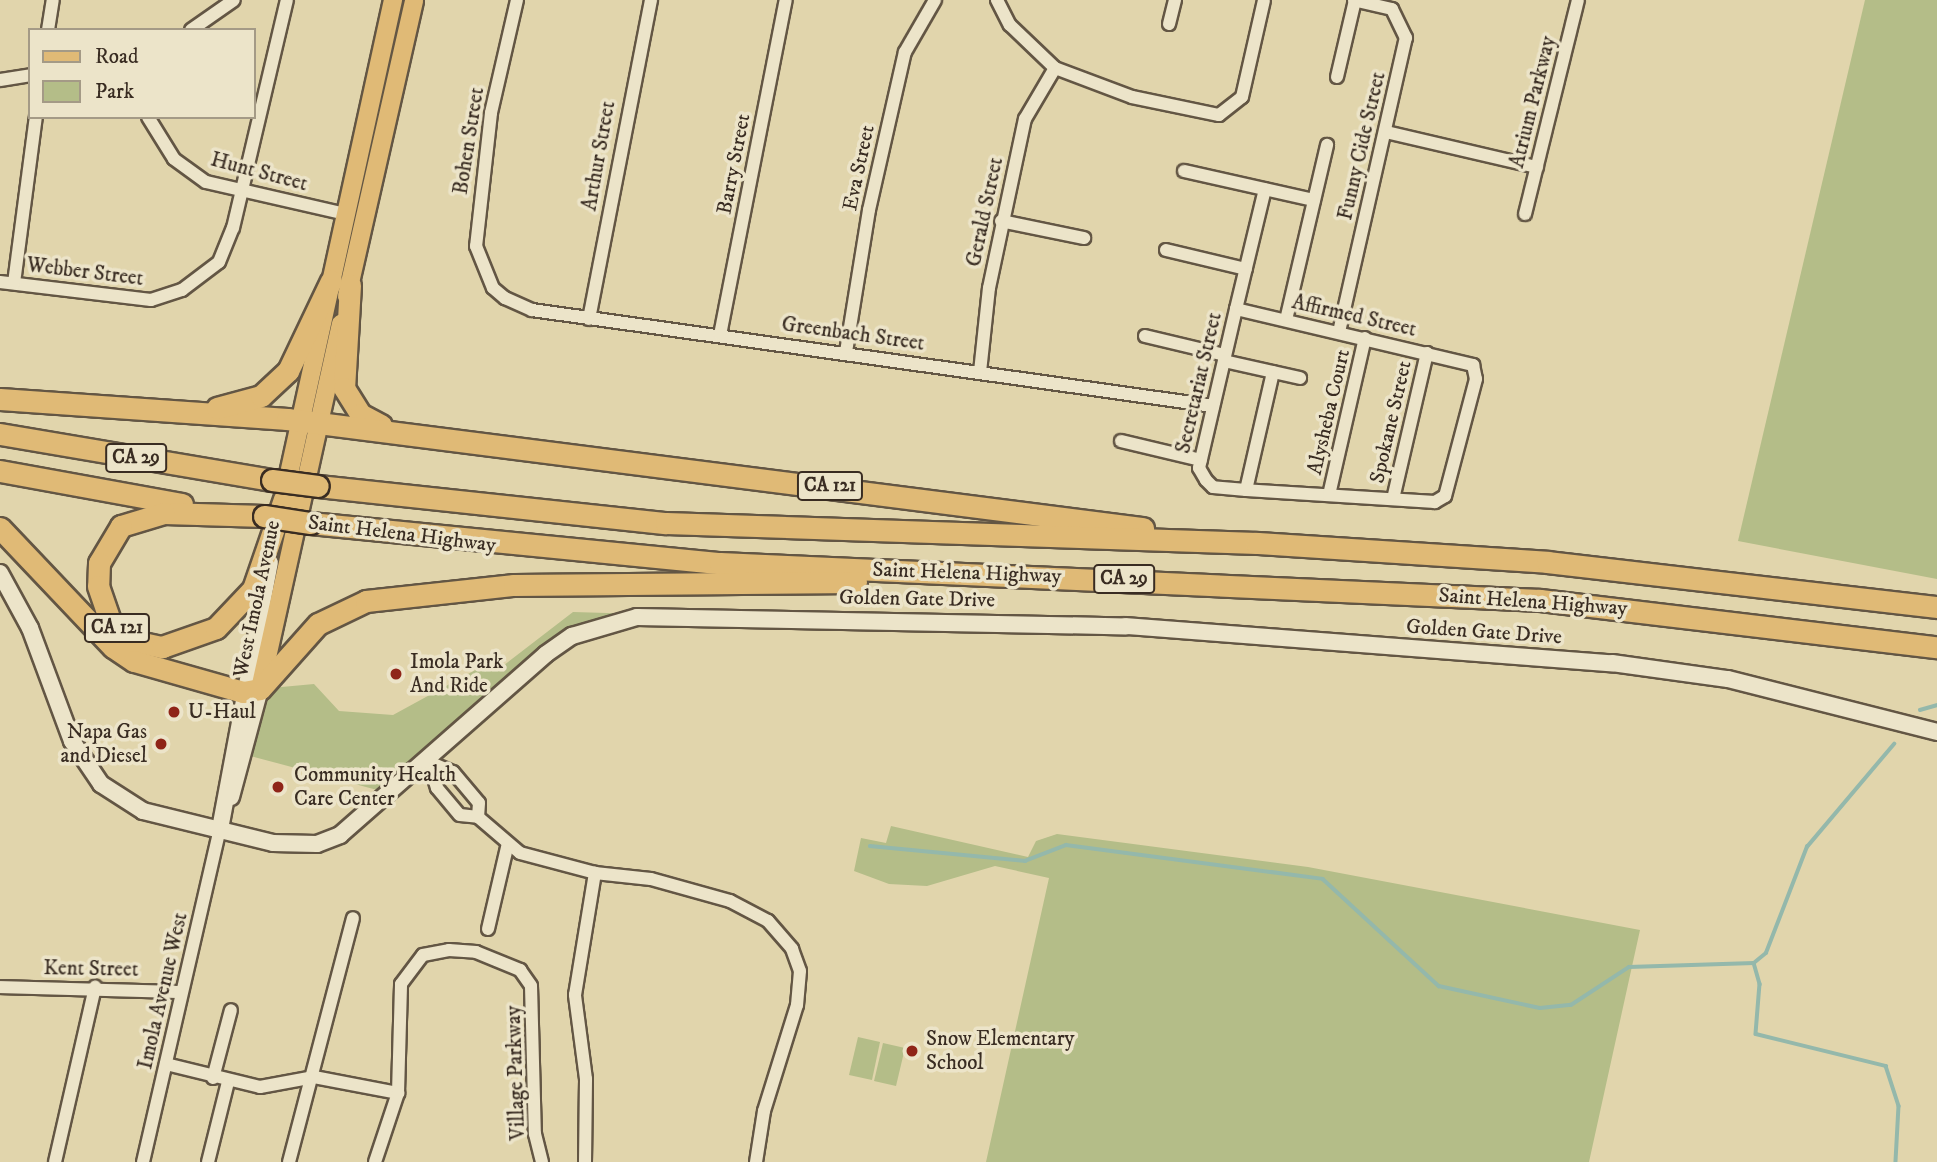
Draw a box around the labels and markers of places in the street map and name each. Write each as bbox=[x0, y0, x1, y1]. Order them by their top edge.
place label: Imola Park And Ride bbox=[410, 649, 503, 699]
marker: Imola Park And Ride bbox=[388, 666, 404, 682]
place label: U-Haul bbox=[188, 699, 256, 725]
marker: U-Haul bbox=[166, 704, 182, 720]
place label: Napa Gas and Diesel bbox=[60, 719, 147, 769]
marker: Napa Gas and Diesel bbox=[153, 736, 169, 752]
place label: Community Health Care Center bbox=[294, 762, 456, 812]
marker: Community Health Care Center bbox=[268, 777, 288, 797]
place label: Snow Elementary School bbox=[926, 1026, 1075, 1076]
marker: Snow Elementary School bbox=[904, 1043, 920, 1059]

